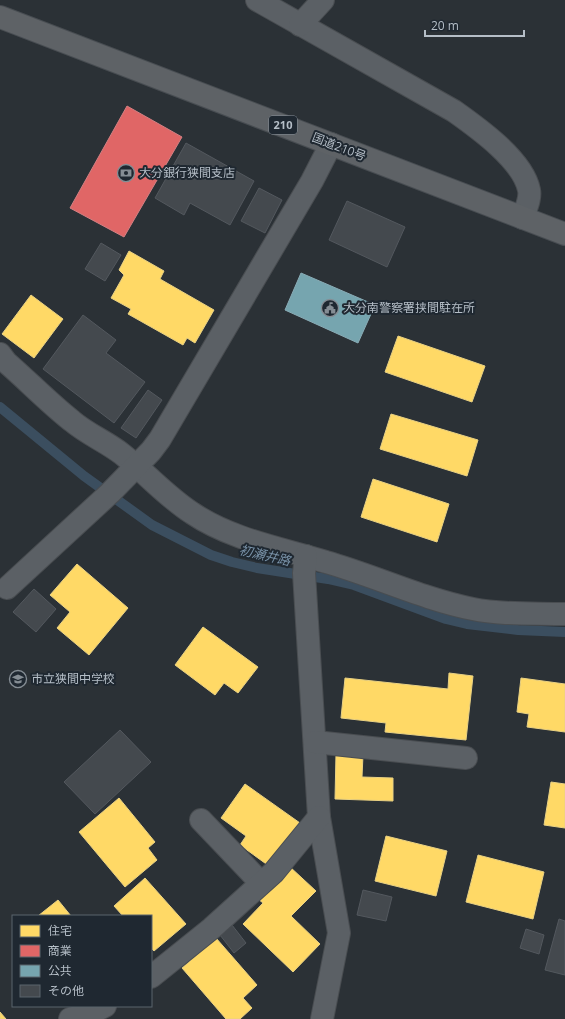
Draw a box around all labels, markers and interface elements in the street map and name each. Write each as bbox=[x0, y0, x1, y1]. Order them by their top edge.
scale bar bbox=[425, 12, 524, 38]
text: 20 m bbox=[431, 17, 459, 34]
road number: 210 bbox=[269, 116, 297, 134]
street label: 国道210号 bbox=[310, 128, 369, 165]
bank icon: 大分銀行狭間支店 bbox=[116, 163, 136, 183]
place label: 大分銀行狭間支店 bbox=[139, 164, 235, 181]
public building icon: 大分南警察署挟間駐在所 bbox=[320, 298, 340, 318]
place label: 大分南警察署挟間駐在所 bbox=[343, 299, 475, 316]
water label: 初瀬井路 bbox=[238, 540, 293, 570]
school or university icon: 市立狭間中学校 bbox=[8, 669, 28, 689]
place label: 市立狭間中学校 bbox=[31, 670, 115, 687]
legend bbox=[12, 915, 152, 1007]
text: 住宅 bbox=[48, 922, 72, 939]
text: 商業 bbox=[48, 942, 72, 959]
text: 公共 bbox=[48, 962, 72, 979]
text: その他 bbox=[48, 982, 84, 999]

